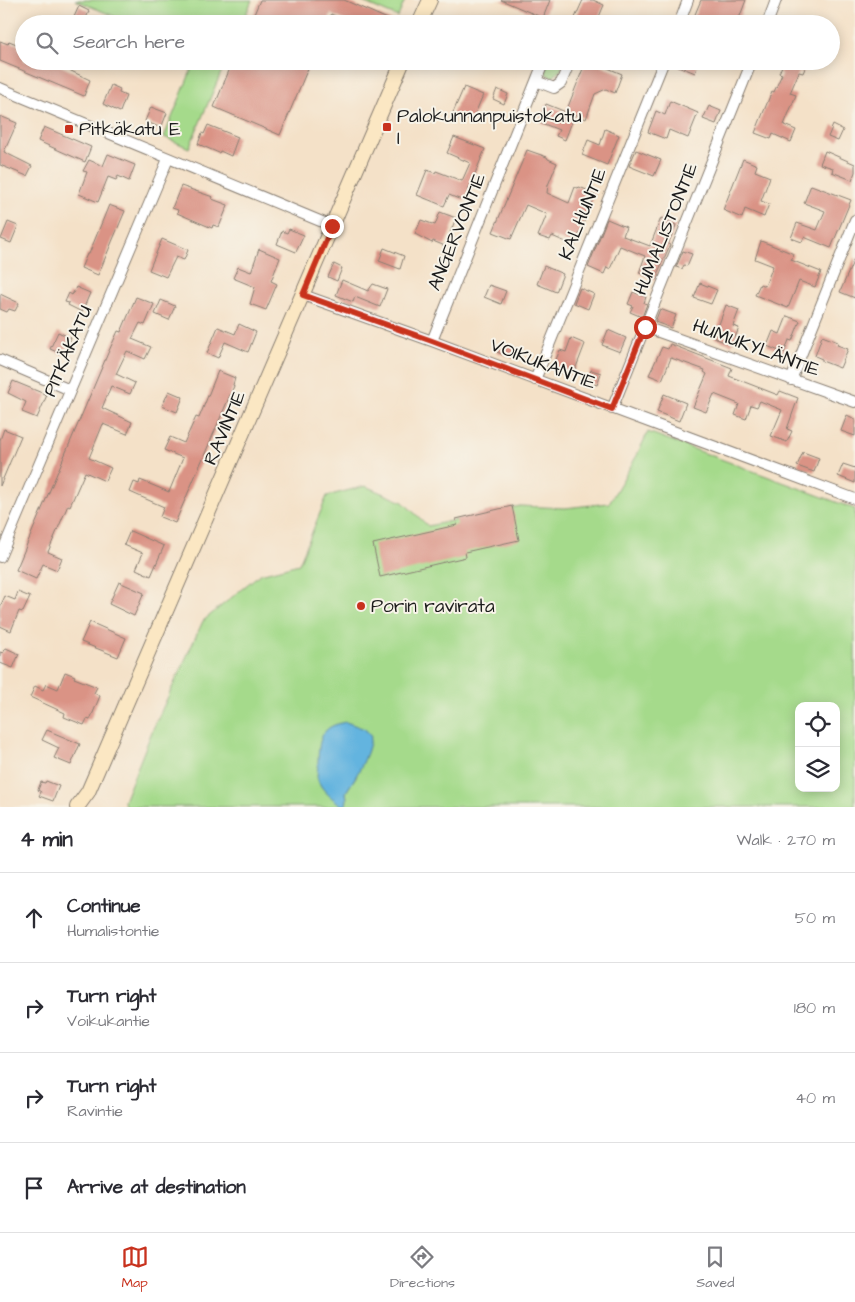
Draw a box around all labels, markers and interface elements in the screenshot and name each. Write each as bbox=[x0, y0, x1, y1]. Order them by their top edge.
search box bbox=[15, 15, 840, 70]
icon: search bbox=[33, 29, 61, 57]
text: Search here bbox=[73, 29, 185, 56]
place label: Palokunnanpuistokatu I bbox=[397, 103, 582, 152]
place label: Pitkäkatu E bbox=[79, 116, 181, 143]
marker: Palokunnanpuistokatu I bbox=[381, 121, 393, 133]
marker: Pitkäkatu E bbox=[63, 123, 75, 135]
street label: HUMALISTONTIE bbox=[627, 159, 705, 299]
street label: KALHUNTIE bbox=[552, 164, 614, 264]
street label: ANGERVONTIE bbox=[421, 169, 493, 295]
route end bbox=[321, 215, 344, 238]
street label: PITKÄKATU bbox=[37, 301, 99, 401]
street label: HUMUKYLÄNTIE bbox=[689, 312, 823, 384]
route start bbox=[634, 316, 657, 339]
street label: VOIKUKANTIE bbox=[486, 331, 600, 397]
street label: RAVINTIE bbox=[197, 387, 253, 469]
place label: Porin ravirata bbox=[371, 593, 495, 620]
marker: Porin ravirata bbox=[355, 600, 367, 612]
map controls bbox=[795, 702, 840, 792]
button: locate bbox=[795, 702, 840, 747]
button: layers bbox=[795, 747, 840, 792]
text: 4 min bbox=[20, 825, 73, 854]
text: Walk · 270 m bbox=[736, 829, 835, 851]
text: Continue bbox=[67, 893, 141, 920]
icon: ahead bbox=[20, 904, 48, 932]
text: 50 m bbox=[795, 907, 835, 929]
text: Humalistontie bbox=[67, 920, 159, 942]
text: Turn right bbox=[67, 983, 156, 1010]
icon: right bbox=[20, 994, 48, 1022]
text: 180 m bbox=[794, 997, 835, 1019]
text: Voikukantie bbox=[67, 1010, 150, 1032]
text: Turn right bbox=[67, 1073, 156, 1100]
icon: right bbox=[20, 1084, 48, 1112]
text: 40 m bbox=[795, 1087, 835, 1109]
text: Ravintie bbox=[67, 1100, 123, 1122]
icon: arrive bbox=[20, 1174, 48, 1202]
text: Arrive at destination bbox=[67, 1174, 246, 1201]
tab: Map bbox=[121, 1243, 149, 1293]
tab: Directions bbox=[390, 1243, 455, 1293]
tab: Saved bbox=[696, 1243, 734, 1293]

